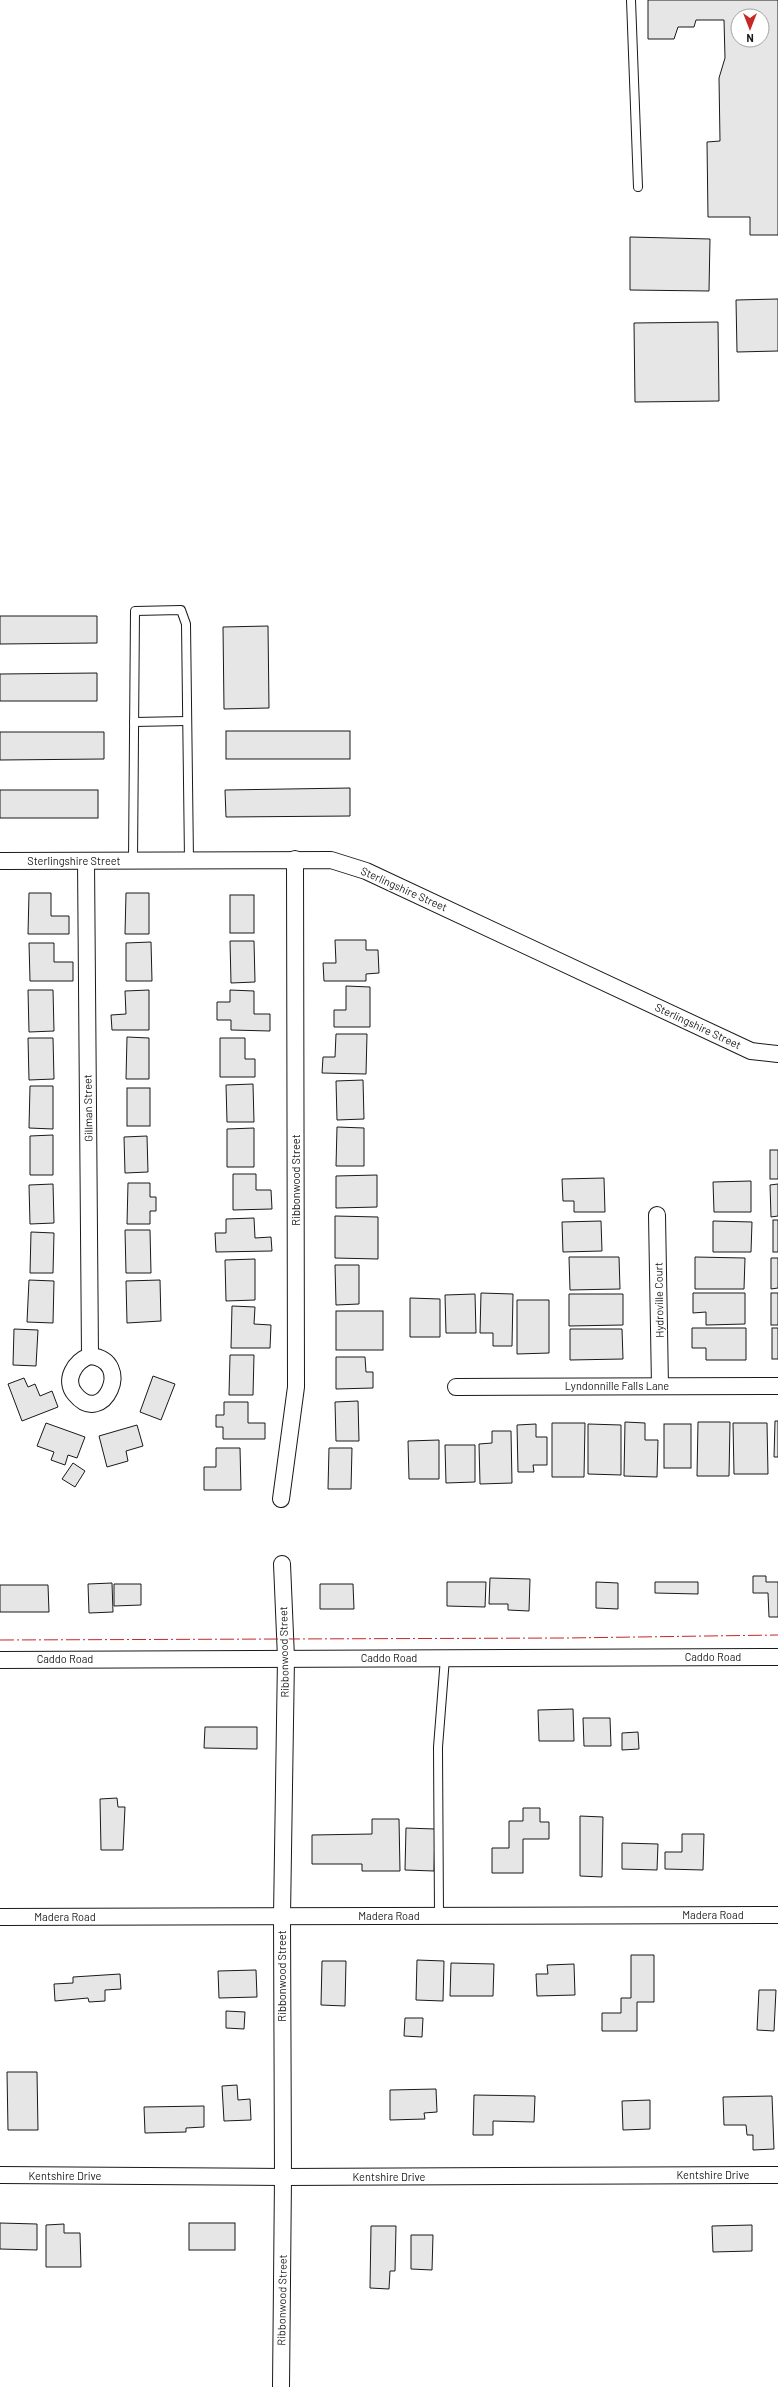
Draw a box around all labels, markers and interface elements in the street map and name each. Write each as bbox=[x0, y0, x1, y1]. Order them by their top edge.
north arrow bbox=[730, 8, 770, 48]
text: N bbox=[746, 32, 754, 45]
street label: Sterlingshire Street bbox=[27, 854, 121, 867]
street label: Sterlingshire Street bbox=[359, 864, 449, 913]
street label: Sterlingshire Street bbox=[653, 1000, 743, 1051]
street label: Gillman Street bbox=[80, 1074, 95, 1142]
street label: Ribbonwood Street bbox=[289, 1134, 302, 1226]
street label: Hydroville Court bbox=[651, 1262, 666, 1338]
street label: Lyndonnille Falls Lane bbox=[565, 1379, 669, 1392]
street label: Ribbonwood Street bbox=[276, 1606, 291, 1698]
street label: Caddo Road bbox=[685, 1650, 741, 1663]
street label: Caddo Road bbox=[361, 1651, 417, 1664]
street label: Caddo Road bbox=[37, 1652, 93, 1665]
street label: Madera Road bbox=[682, 1908, 744, 1921]
street label: Madera Road bbox=[358, 1909, 420, 1922]
street label: Madera Road bbox=[34, 1910, 96, 1923]
street label: Ribbonwood Street bbox=[275, 1930, 288, 2022]
street label: Kentshire Drive bbox=[677, 2168, 750, 2181]
street label: Kentshire Drive bbox=[29, 2169, 102, 2182]
street label: Kentshire Drive bbox=[353, 2170, 426, 2183]
street label: Ribbonwood Street bbox=[274, 2254, 289, 2346]

